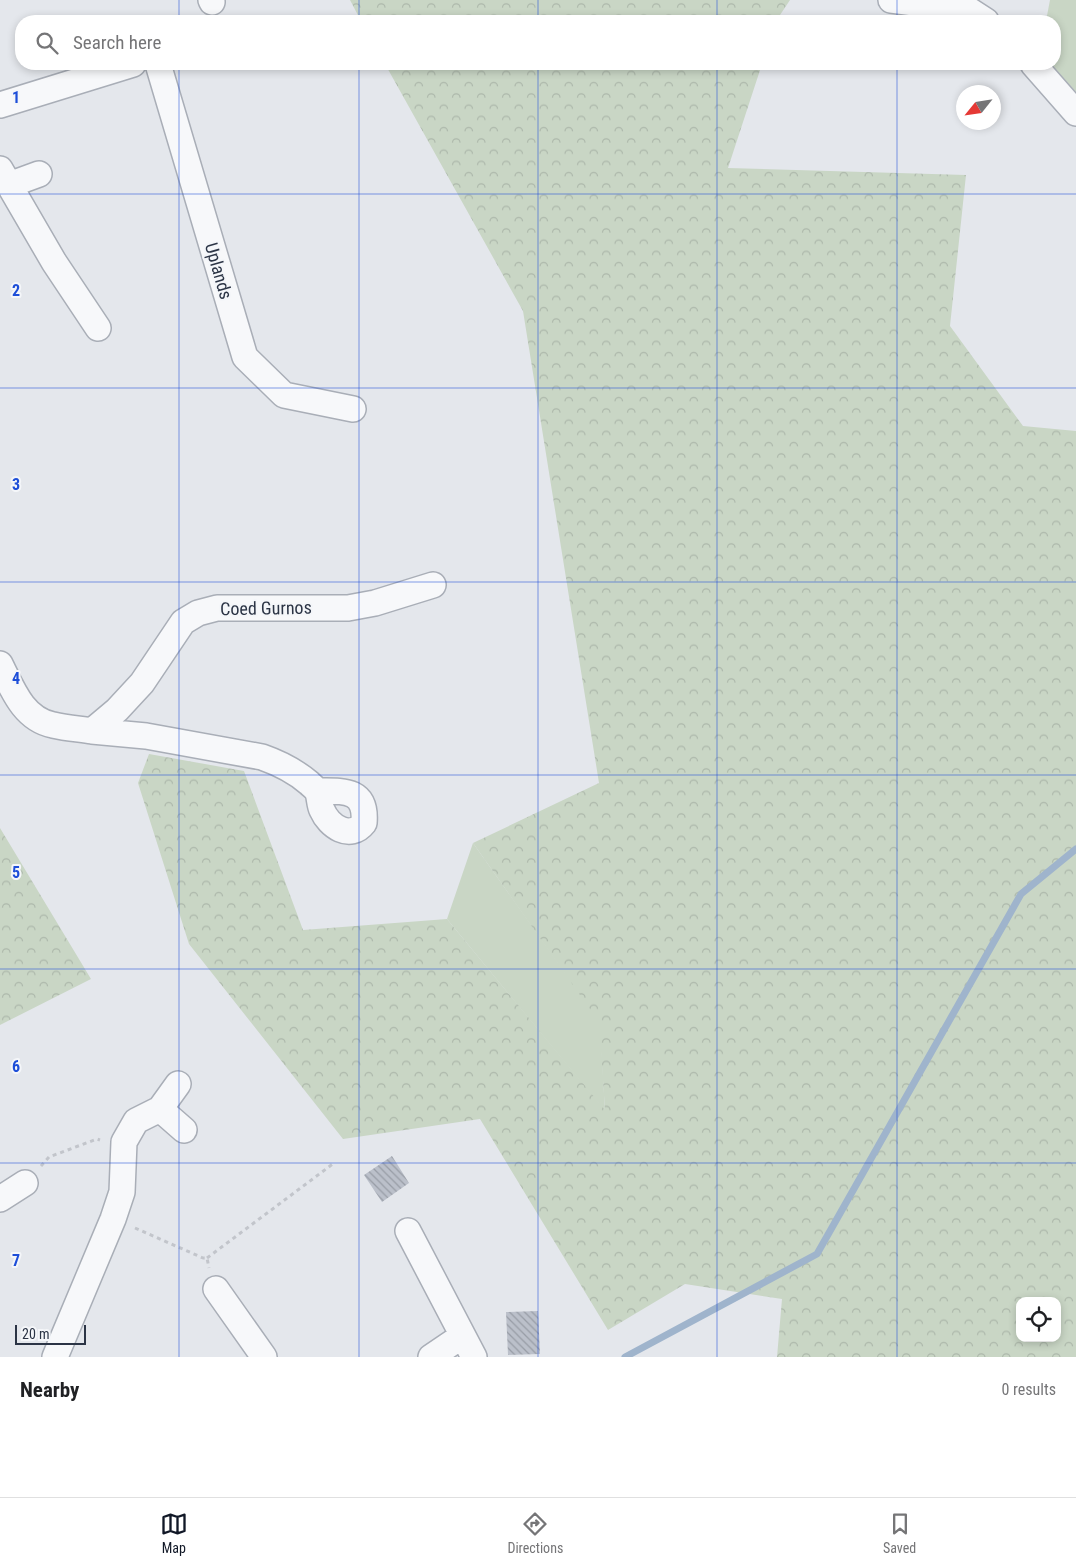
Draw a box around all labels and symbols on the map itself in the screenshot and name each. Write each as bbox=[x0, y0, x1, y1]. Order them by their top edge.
north arrow bbox=[956, 85, 1001, 130]
text: 1 bbox=[12, 88, 20, 107]
street label: Uplands bbox=[201, 240, 237, 302]
text: 2 bbox=[12, 281, 20, 300]
text: 3 bbox=[12, 475, 20, 494]
street label: Coed Gurnos bbox=[220, 597, 312, 619]
text: 4 bbox=[12, 669, 20, 688]
text: 5 bbox=[12, 863, 20, 882]
text: 6 bbox=[12, 1057, 20, 1076]
text: 7 bbox=[12, 1251, 20, 1270]
scale bar bbox=[15, 1322, 86, 1345]

